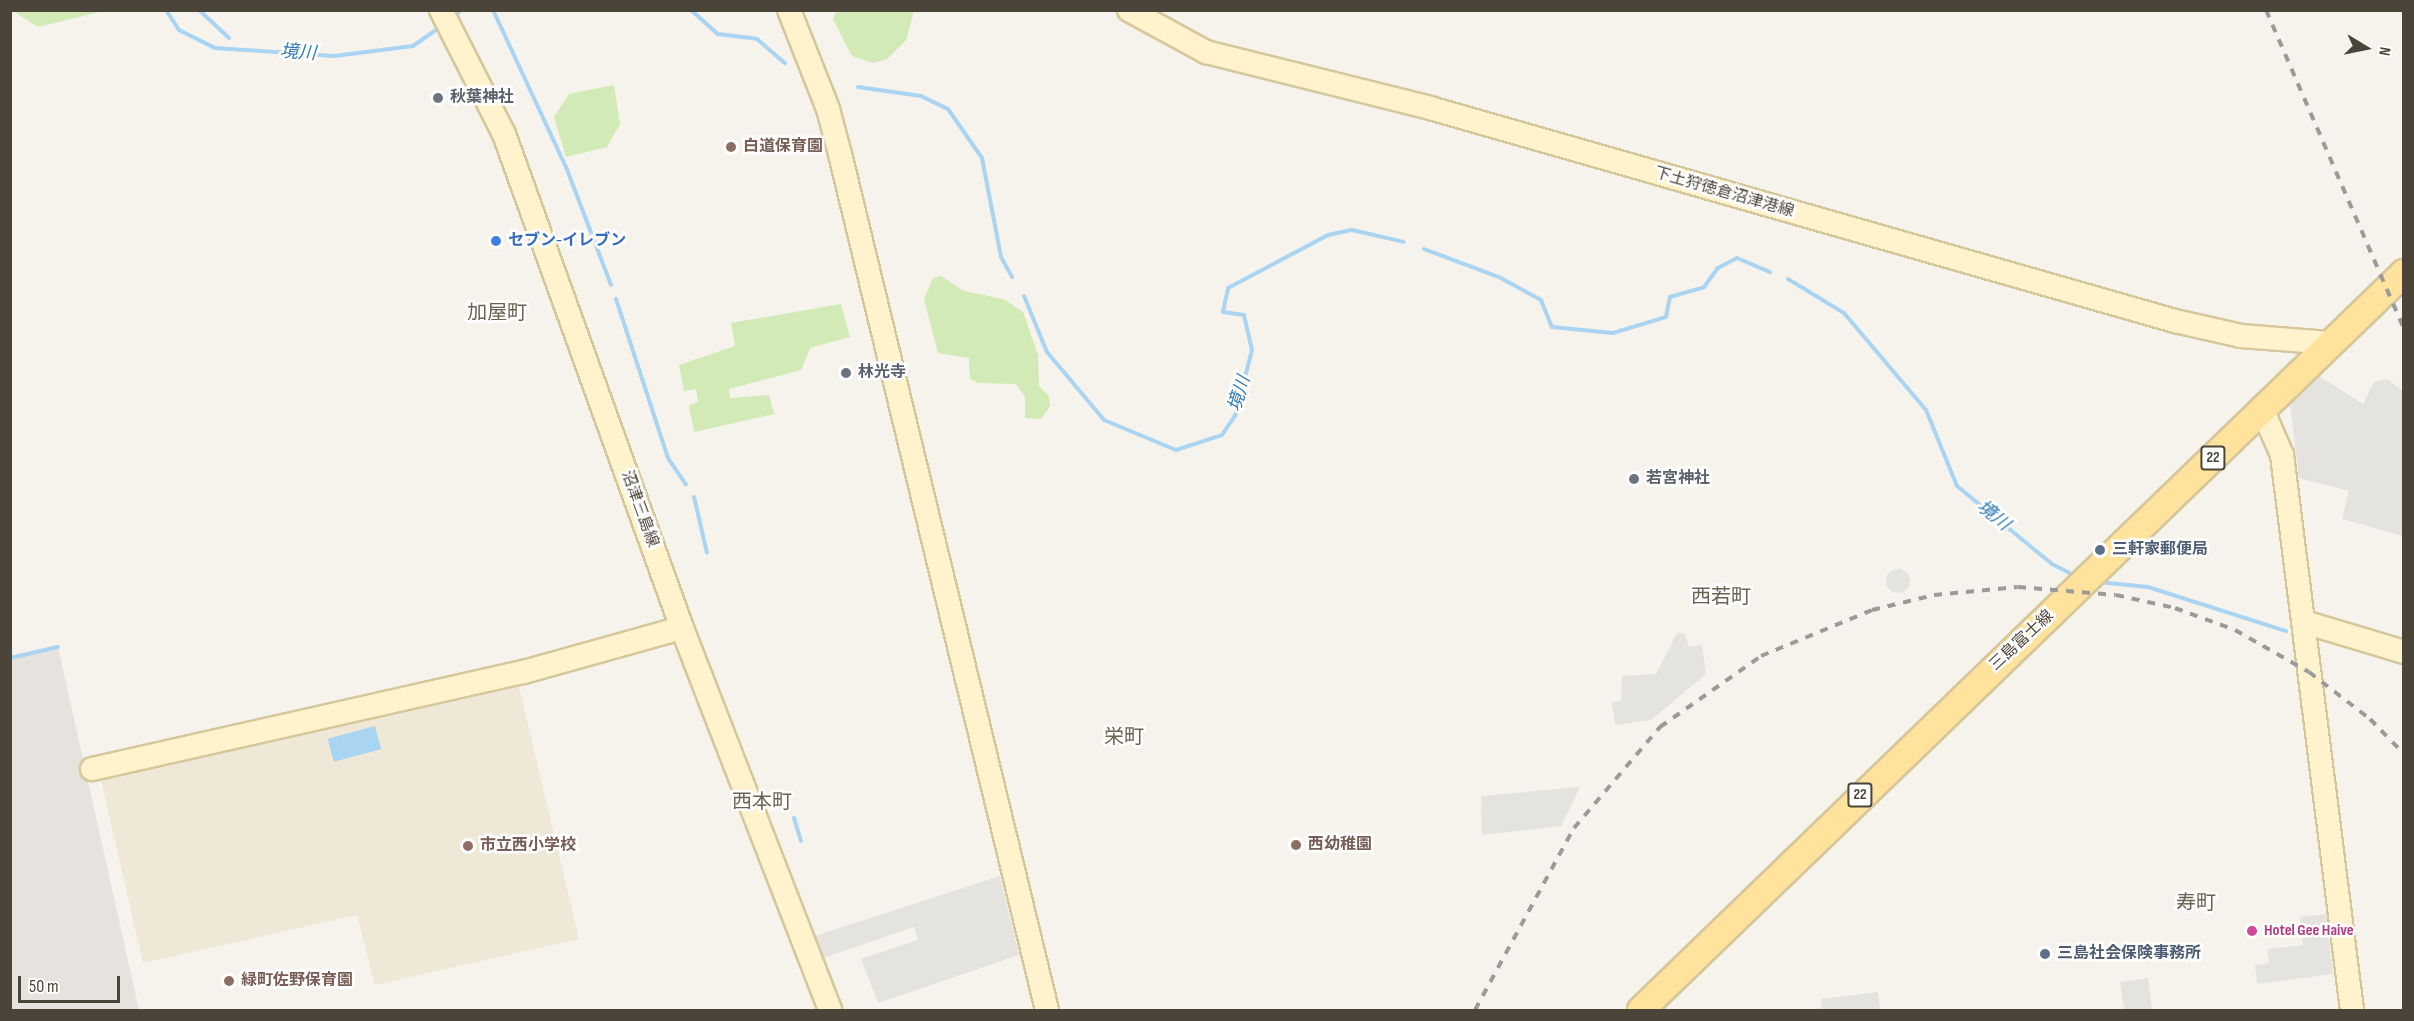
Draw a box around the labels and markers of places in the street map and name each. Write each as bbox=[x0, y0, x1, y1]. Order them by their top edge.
place label: 秋葉神社 bbox=[450, 88, 514, 108]
marker: 秋葉神社 bbox=[431, 91, 445, 105]
place label: 白道保育園 bbox=[743, 137, 823, 157]
marker: 白道保育園 bbox=[724, 140, 738, 154]
place label: セブン-イレブン bbox=[508, 231, 626, 251]
marker: セブン-イレブン bbox=[489, 234, 503, 248]
place label: 林光寺 bbox=[858, 363, 906, 383]
marker: 林光寺 bbox=[839, 366, 853, 380]
place label: 若宮神社 bbox=[1646, 469, 1710, 489]
marker: 若宮神社 bbox=[1627, 472, 1641, 486]
place label: 三軒家郵便局 bbox=[2112, 540, 2208, 560]
marker: 三軒家郵便局 bbox=[2093, 543, 2107, 557]
place label: 西幼稚園 bbox=[1308, 835, 1372, 855]
place label: 市立西小学校 bbox=[480, 836, 576, 856]
marker: 西幼稚園 bbox=[1289, 838, 1303, 852]
marker: 市立西小学校 bbox=[461, 839, 475, 853]
place label: Hotel Gee Haive bbox=[2264, 921, 2354, 941]
marker: Hotel Gee Haive bbox=[2245, 924, 2259, 938]
place label: 三島社会保険事務所 bbox=[2057, 944, 2201, 964]
marker: 三島社会保険事務所 bbox=[2038, 947, 2052, 961]
place label: 緑町佐野保育園 bbox=[241, 971, 353, 991]
marker: 緑町佐野保育園 bbox=[222, 974, 236, 988]

